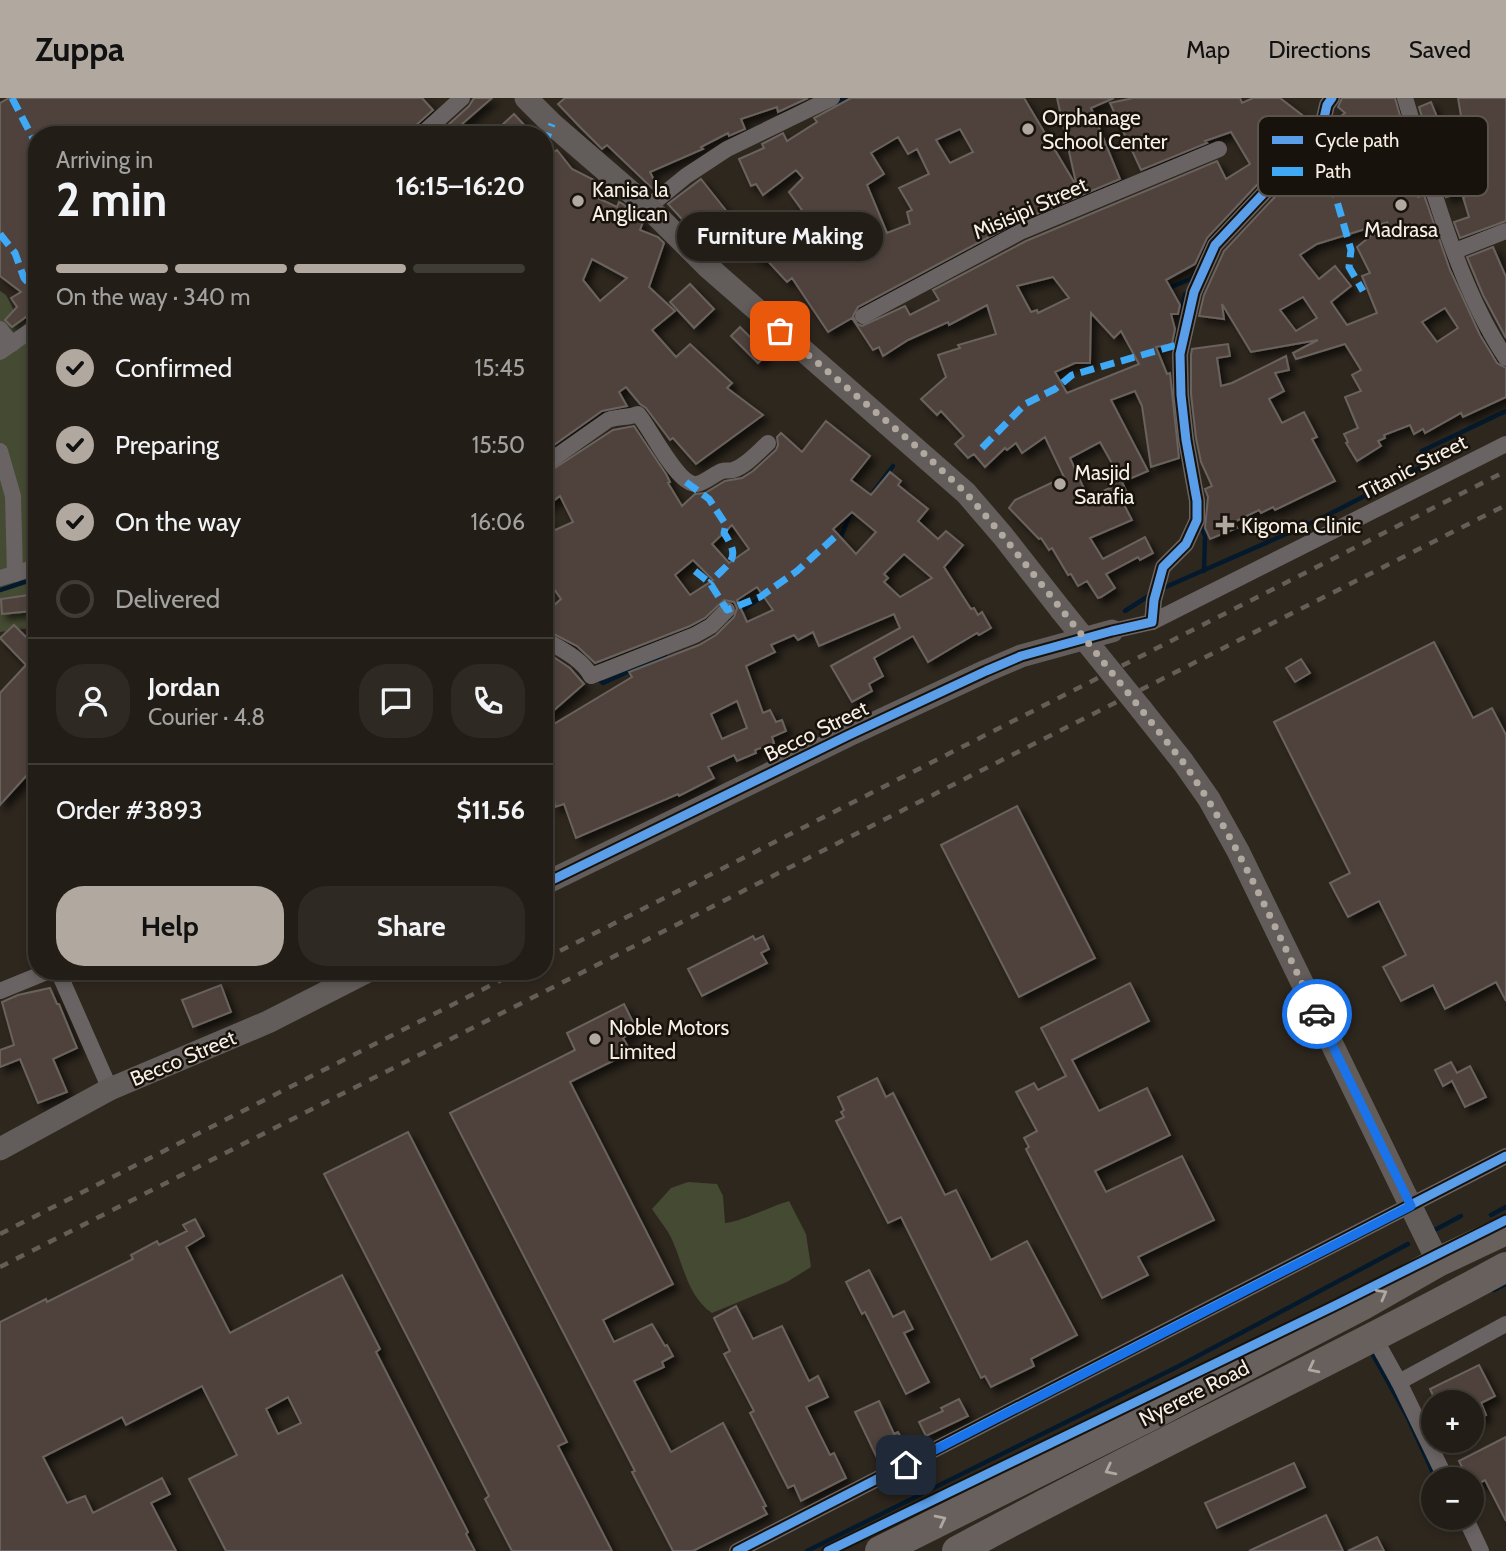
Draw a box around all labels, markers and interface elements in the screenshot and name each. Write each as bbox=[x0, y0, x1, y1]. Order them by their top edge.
text: Zuppa bbox=[35, 29, 125, 69]
text: Map bbox=[1186, 35, 1230, 64]
text: Directions bbox=[1268, 35, 1371, 64]
text: Saved bbox=[1409, 35, 1471, 64]
place label: Orphanage School Center bbox=[1042, 105, 1168, 154]
legend bbox=[1258, 116, 1488, 196]
marker: Orphanage School Center bbox=[1020, 121, 1036, 137]
text: Cycle path bbox=[1315, 129, 1399, 152]
text: Arriving in bbox=[56, 146, 153, 174]
text: Path bbox=[1315, 160, 1351, 183]
text: 16:15–16:20 bbox=[395, 170, 525, 202]
text: 2 min bbox=[56, 172, 167, 228]
street label: Misisipi Street bbox=[969, 172, 1091, 244]
place label: Kanisa la Anglican bbox=[592, 177, 669, 226]
marker: Kanisa la Anglican bbox=[570, 193, 586, 209]
marker: Madrasa bbox=[1393, 197, 1409, 213]
callout: Furniture Making bbox=[677, 212, 883, 261]
place label: Madrasa bbox=[1364, 217, 1438, 242]
text: Furniture Making bbox=[697, 222, 863, 250]
text: On the way · 340 m bbox=[56, 283, 251, 311]
pin bbox=[750, 301, 810, 361]
icon: bag bbox=[761, 312, 799, 350]
icon: check bbox=[56, 349, 94, 387]
text: Confirmed bbox=[115, 352, 232, 384]
text: 15:45 bbox=[475, 354, 525, 382]
icon: check bbox=[56, 426, 94, 464]
text: Preparing bbox=[115, 429, 219, 461]
street label: Titanic Street bbox=[1355, 429, 1471, 505]
text: 15:50 bbox=[472, 431, 525, 459]
place label: Masjid Sarafia bbox=[1074, 460, 1134, 509]
marker: Masjid Sarafia bbox=[1052, 476, 1068, 492]
icon: check bbox=[56, 503, 94, 541]
text: On the way bbox=[115, 506, 241, 538]
text: 16:06 bbox=[471, 508, 525, 536]
place label: Kigoma Clinic bbox=[1241, 513, 1361, 538]
marker: Kigoma Clinic bbox=[1215, 515, 1235, 535]
text: Delivered bbox=[115, 583, 220, 615]
button: person bbox=[56, 664, 130, 738]
button: chat bbox=[359, 664, 433, 738]
button: phone bbox=[451, 664, 525, 738]
text: Jordan bbox=[148, 671, 220, 703]
street label: Becco Street bbox=[760, 695, 872, 767]
text: Courier · 4.8 bbox=[148, 703, 265, 731]
text: Order #3893 bbox=[56, 794, 202, 826]
text: $11.56 bbox=[456, 794, 525, 826]
button: Help bbox=[56, 886, 284, 966]
button: Share bbox=[298, 886, 525, 966]
courier bbox=[1282, 979, 1352, 1049]
icon: car bbox=[1298, 995, 1336, 1033]
place label: Noble Motors Limited bbox=[609, 1015, 729, 1064]
street label: Becco Street bbox=[126, 1025, 240, 1091]
marker: Noble Motors Limited bbox=[587, 1031, 603, 1047]
one-way arrow bbox=[1375, 1289, 1387, 1302]
street label: Nyerere Road bbox=[1135, 1355, 1253, 1431]
one-way arrow bbox=[1308, 1359, 1320, 1373]
map controls bbox=[1421, 1390, 1484, 1530]
button: + bbox=[1421, 1390, 1484, 1453]
pin bbox=[876, 1435, 936, 1495]
icon: home bbox=[887, 1446, 925, 1484]
one-way arrow bbox=[1105, 1462, 1117, 1476]
button: − bbox=[1421, 1467, 1484, 1530]
one-way arrow bbox=[934, 1515, 946, 1529]

